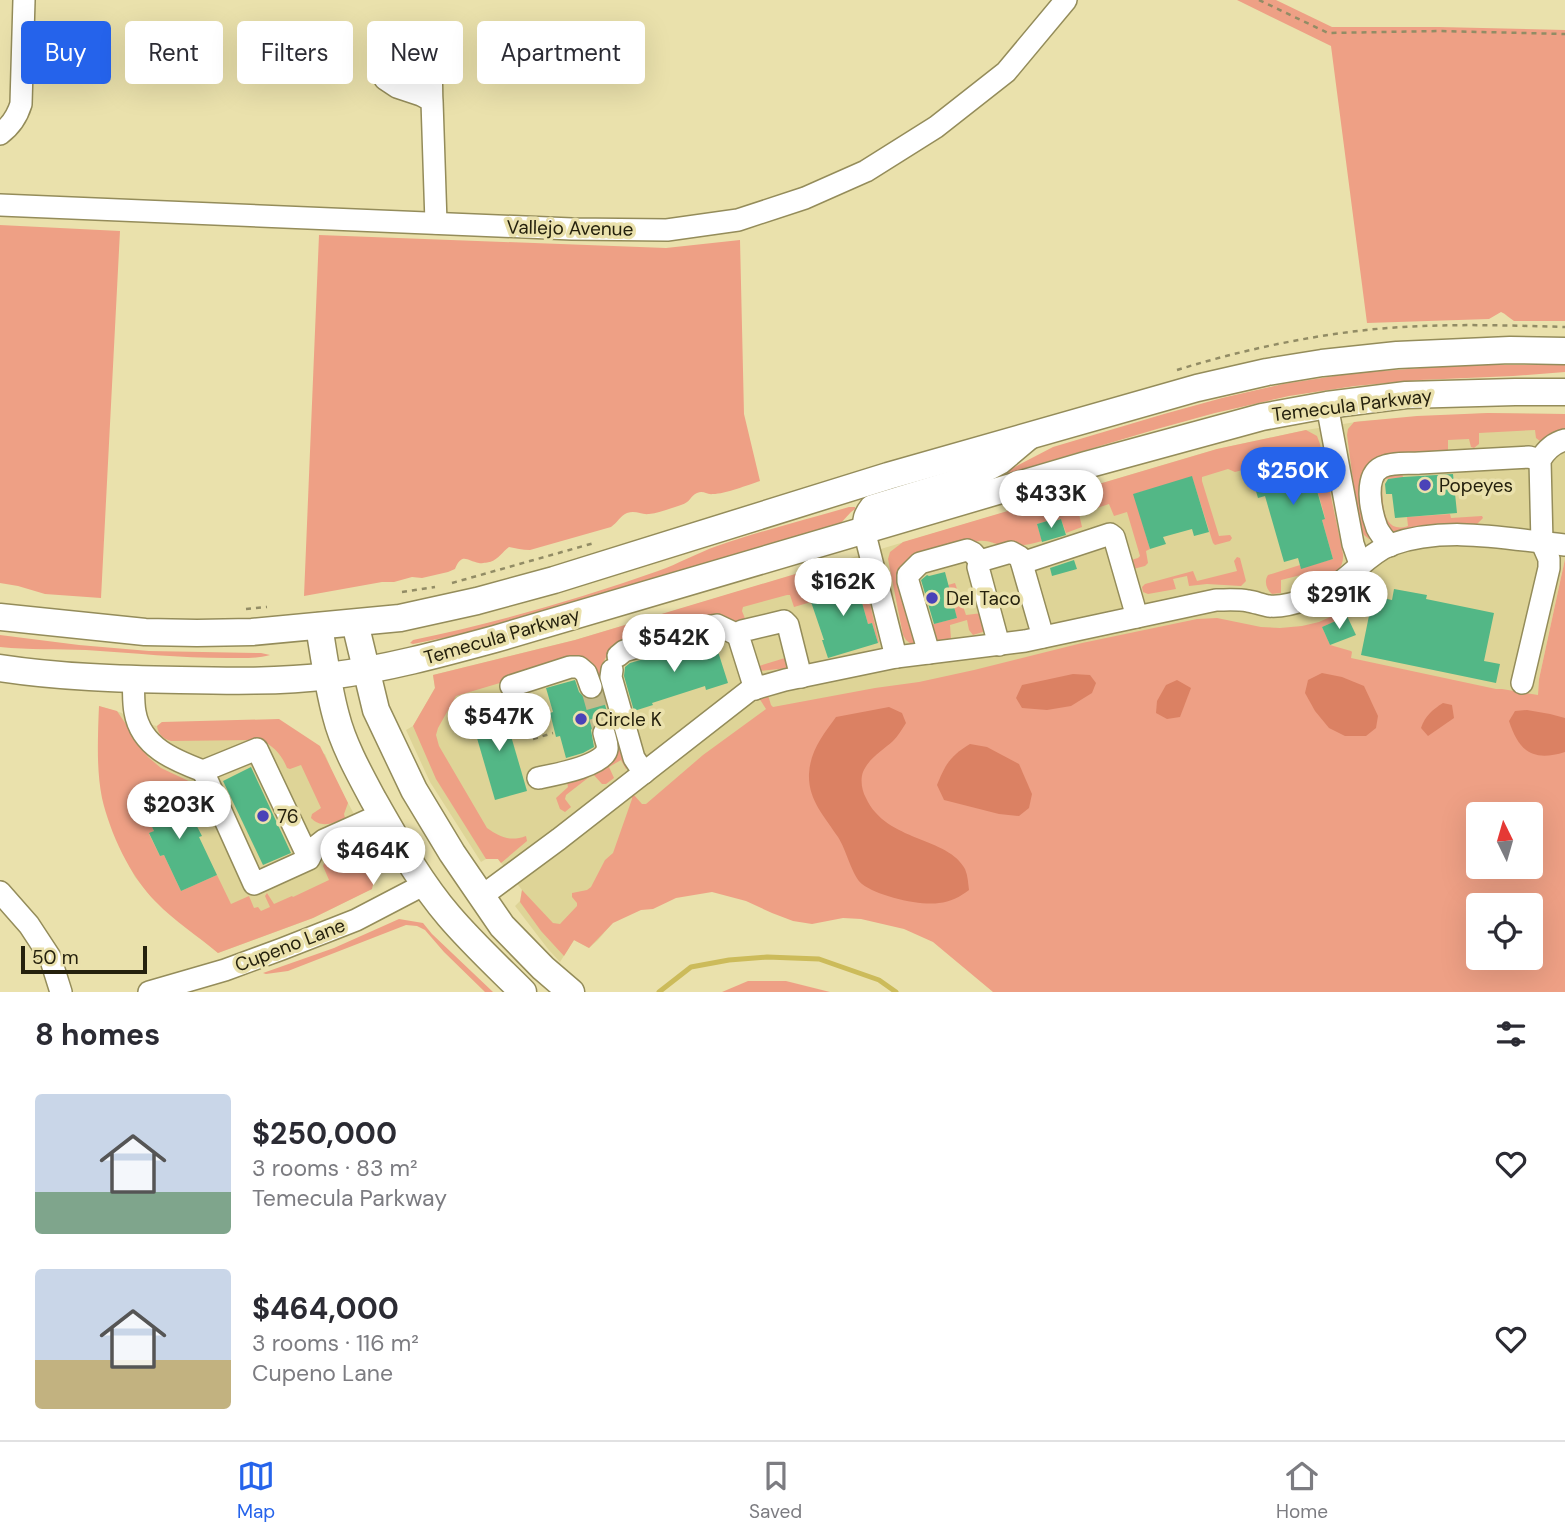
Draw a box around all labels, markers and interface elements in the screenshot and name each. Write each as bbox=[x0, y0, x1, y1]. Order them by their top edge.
chip: Buy bbox=[21, 21, 111, 84]
chip: Rent bbox=[125, 21, 223, 84]
chip: Filters bbox=[237, 21, 353, 84]
chip: New bbox=[367, 21, 463, 84]
chip: Apartment bbox=[477, 21, 645, 84]
street label: Vallejo Avenue bbox=[506, 214, 634, 242]
street label: Temecula Parkway bbox=[1271, 383, 1434, 427]
pin: $250K bbox=[1244, 448, 1342, 507]
text: $250K bbox=[1257, 455, 1329, 485]
pin: $433K bbox=[1002, 470, 1100, 530]
place label: Popeyes bbox=[1439, 473, 1513, 498]
marker: Popeyes bbox=[1417, 477, 1433, 493]
text: $433K bbox=[1015, 478, 1087, 508]
pin: $162K bbox=[794, 558, 892, 618]
text: $162K bbox=[811, 566, 875, 596]
pin: $291K bbox=[1290, 572, 1388, 631]
text: $291K bbox=[1307, 579, 1371, 609]
place label: Del Taco bbox=[946, 586, 1021, 611]
marker: Del Taco bbox=[924, 590, 940, 606]
street label: Temecula Parkway bbox=[421, 602, 583, 670]
pin: $542K bbox=[625, 614, 723, 674]
text: $542K bbox=[638, 622, 710, 652]
pin: $547K bbox=[450, 694, 548, 753]
text: $547K bbox=[464, 701, 534, 731]
place label: Circle K bbox=[595, 707, 662, 732]
marker: Circle K bbox=[573, 711, 589, 727]
pin: $203K bbox=[130, 782, 228, 841]
text: $203K bbox=[143, 789, 215, 819]
north arrow bbox=[1466, 802, 1544, 878]
map controls bbox=[1466, 802, 1543, 970]
place label: 76 bbox=[277, 804, 299, 829]
marker: 76 bbox=[255, 808, 271, 824]
pin: $464K bbox=[324, 828, 422, 887]
text: $464K bbox=[336, 835, 410, 865]
button: locate bbox=[1466, 893, 1543, 970]
street label: Cupeno Lane bbox=[231, 912, 349, 978]
scale bar bbox=[21, 943, 147, 975]
text: 50 m bbox=[32, 945, 79, 970]
text: 8 homes bbox=[35, 1015, 160, 1054]
icon: filters bbox=[1492, 1015, 1530, 1053]
text: $250,000 bbox=[252, 1114, 397, 1153]
icon: home bbox=[91, 1122, 175, 1206]
icon: heart bbox=[1492, 1145, 1530, 1183]
text: 3 rooms · 83 m² bbox=[252, 1153, 418, 1183]
text: Temecula Parkway bbox=[252, 1183, 447, 1213]
text: $464,000 bbox=[252, 1289, 399, 1328]
icon: home bbox=[91, 1297, 175, 1381]
icon: heart bbox=[1492, 1320, 1530, 1358]
text: 3 rooms · 116 m² bbox=[252, 1328, 419, 1358]
text: Cupeno Lane bbox=[252, 1358, 393, 1388]
tab: Map bbox=[237, 1457, 275, 1524]
tab: Saved bbox=[749, 1457, 802, 1524]
tab: Home bbox=[1276, 1457, 1328, 1524]

